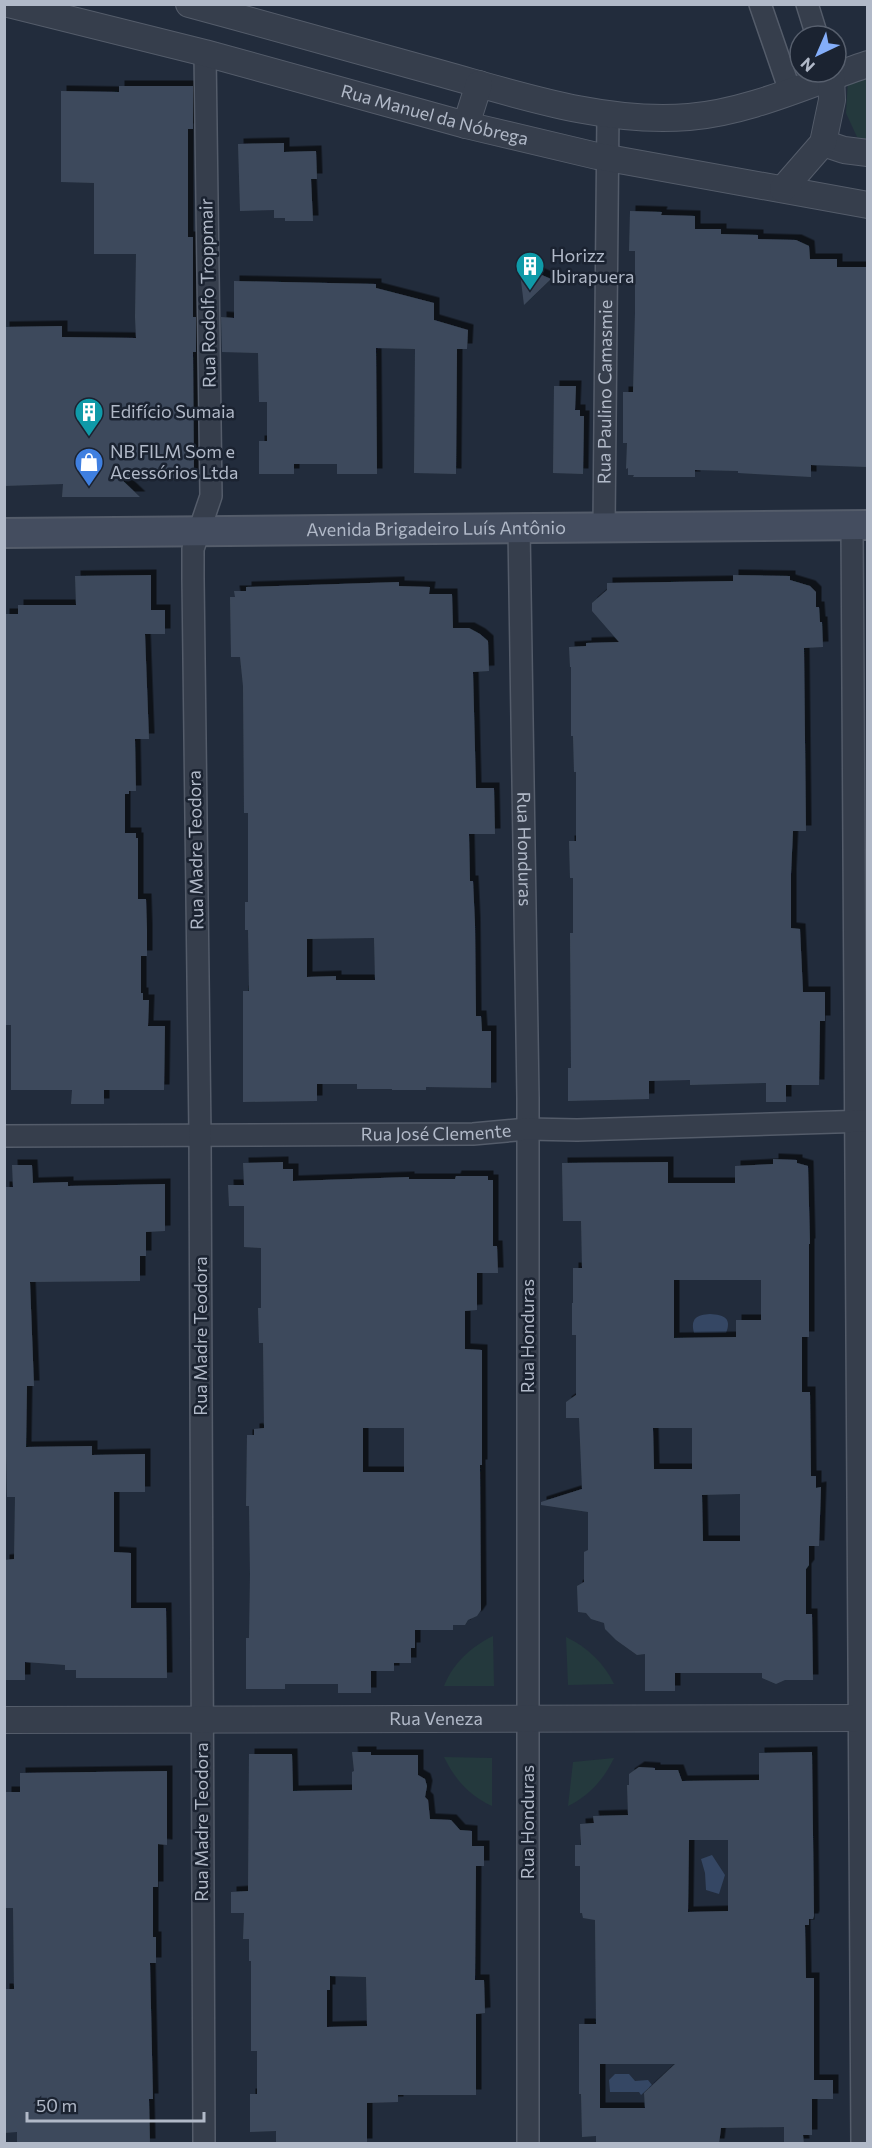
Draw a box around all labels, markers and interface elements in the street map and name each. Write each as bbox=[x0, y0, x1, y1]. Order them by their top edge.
north arrow bbox=[788, 24, 848, 84]
text: N bbox=[796, 54, 818, 76]
street label: Rua Manuel da Nóbrega bbox=[339, 79, 531, 149]
street label: Rua Rodolfo Troppmair bbox=[194, 198, 220, 388]
place label: Horizz Ibirapuera bbox=[551, 244, 634, 287]
building icon: Horizz Ibirapuera bbox=[514, 250, 546, 292]
street label: Rua Paulino Camasmie bbox=[592, 300, 616, 484]
building icon: Edifício Sumaia bbox=[73, 396, 105, 438]
place label: Edifício Sumaia bbox=[110, 400, 235, 422]
place label: NB FILM Som e Acessórios Ltda bbox=[110, 440, 238, 483]
shop icon: NB FILM Som e Acessórios Ltda bbox=[73, 446, 105, 488]
street label: Avenida Brigadeiro Luís Antônio bbox=[306, 516, 566, 540]
street label: Rua Madre Teodora bbox=[183, 770, 207, 930]
street label: Rua Honduras bbox=[513, 791, 537, 906]
street label: Rua José Clemente bbox=[361, 1119, 512, 1144]
street label: Rua Madre Teodora bbox=[189, 1256, 211, 1416]
street label: Rua Honduras bbox=[516, 1279, 538, 1393]
street label: Rua Veneza bbox=[389, 1707, 483, 1729]
street label: Rua Madre Teodora bbox=[190, 1742, 212, 1902]
street label: Rua Honduras bbox=[516, 1765, 538, 1879]
scale bar bbox=[27, 2085, 204, 2123]
text: 50 m bbox=[36, 2094, 77, 2116]

